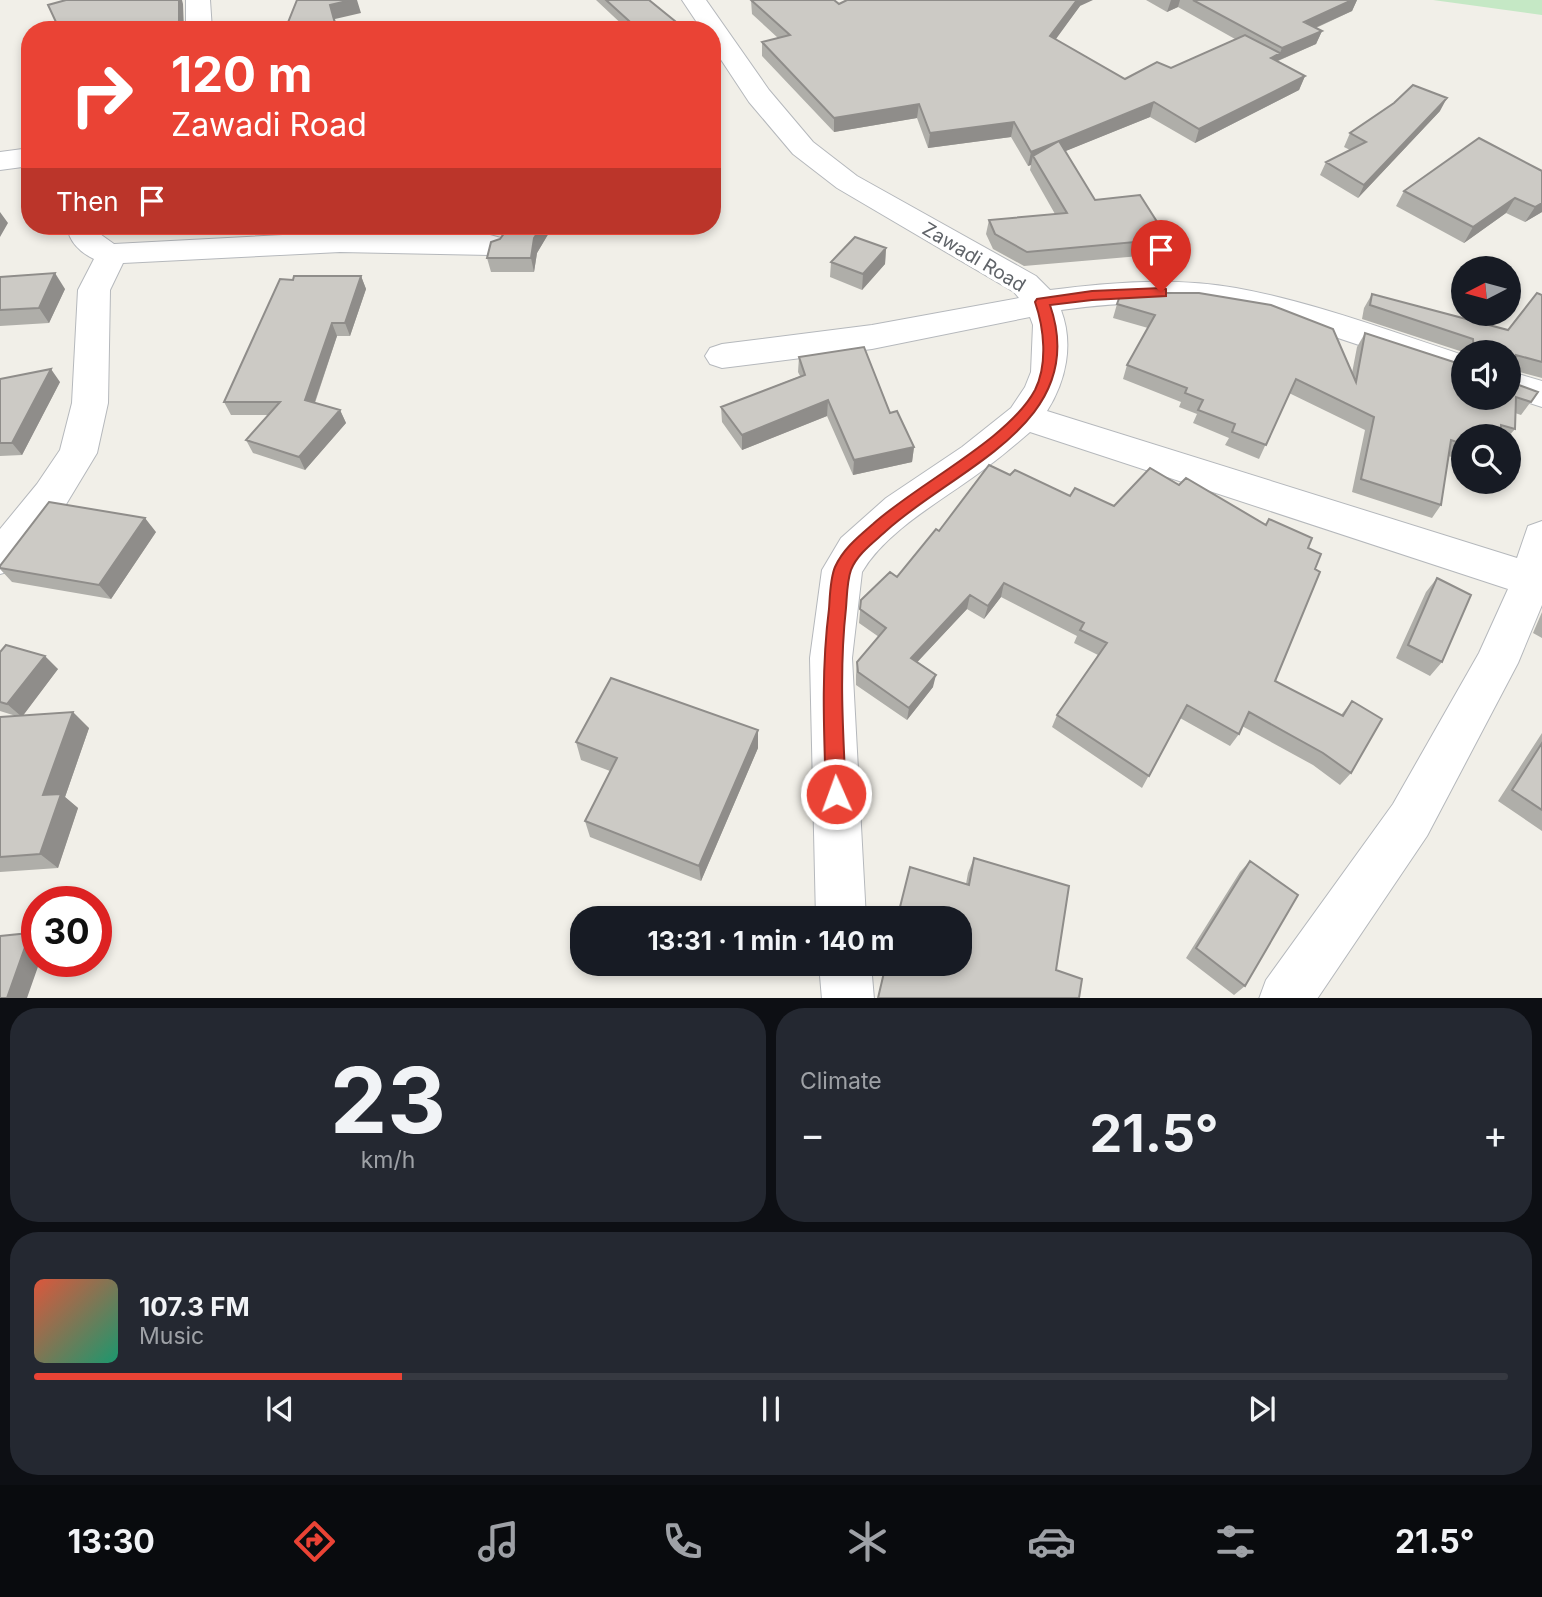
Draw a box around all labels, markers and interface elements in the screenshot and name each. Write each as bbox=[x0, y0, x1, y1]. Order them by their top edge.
text: 120 m bbox=[171, 45, 312, 104]
icon: right bbox=[56, 49, 147, 140]
text: Zawadi Road bbox=[171, 105, 367, 144]
icon: arrive bbox=[133, 182, 171, 220]
text: Then bbox=[56, 186, 119, 217]
street label: Zawadi Road bbox=[918, 217, 1030, 297]
pin bbox=[1131, 220, 1191, 292]
icon: arrive bbox=[1142, 231, 1180, 269]
north arrow bbox=[1451, 256, 1521, 326]
map controls bbox=[1451, 256, 1521, 494]
button: sound bbox=[1451, 340, 1521, 410]
button: search bbox=[1451, 424, 1521, 494]
position arrow bbox=[799, 757, 873, 831]
speed limit sign: 30 bbox=[21, 886, 112, 977]
text: 13:31 · 1 min · 140 m bbox=[647, 925, 895, 956]
text: 23 bbox=[330, 1045, 446, 1155]
text: Climate bbox=[800, 1067, 882, 1095]
text: 21.5° bbox=[1089, 1102, 1219, 1165]
text: − bbox=[800, 1111, 825, 1157]
text: + bbox=[1483, 1111, 1508, 1157]
text: km/h bbox=[361, 1146, 415, 1174]
text: 107.3 FM bbox=[139, 1291, 250, 1322]
text: Music bbox=[139, 1322, 204, 1350]
icon: previous bbox=[261, 1390, 299, 1428]
icon: pause bbox=[752, 1390, 790, 1428]
icon: next bbox=[1243, 1390, 1281, 1428]
icon: directions bbox=[290, 1517, 339, 1566]
icon: music bbox=[474, 1517, 523, 1566]
icon: phone bbox=[658, 1517, 707, 1566]
icon: climate bbox=[843, 1517, 892, 1566]
icon: car bbox=[1027, 1517, 1076, 1566]
icon: filters bbox=[1211, 1517, 1260, 1566]
text: 13:30 bbox=[68, 1522, 155, 1561]
text: 21.5° bbox=[1395, 1522, 1474, 1561]

